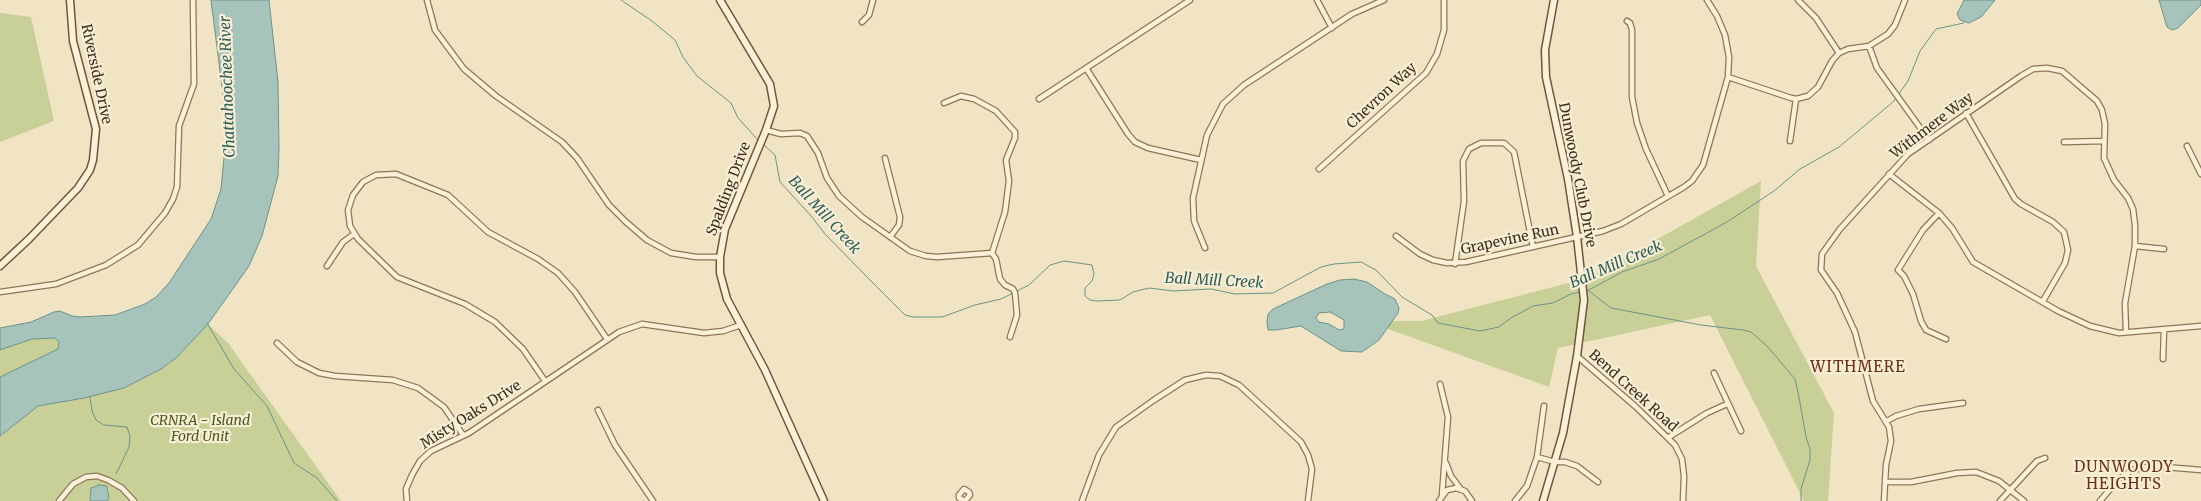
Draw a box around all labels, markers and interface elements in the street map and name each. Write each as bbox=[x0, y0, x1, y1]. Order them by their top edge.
water label: Chattahoochee River bbox=[217, 16, 239, 158]
street label: Riverside Drive bbox=[77, 22, 115, 126]
street label: Chevron Way bbox=[1344, 59, 1420, 133]
street label: Withmere Way bbox=[1887, 89, 1977, 163]
street label: Dunwoody Club Drive bbox=[1555, 101, 1599, 249]
street label: Spalding Drive bbox=[703, 140, 755, 238]
water label: Ball Mill Creek bbox=[784, 172, 864, 258]
street label: Grapevine Run bbox=[1459, 221, 1561, 259]
water label: Ball Mill Creek bbox=[1567, 237, 1665, 293]
water label: Ball Mill Creek bbox=[1164, 269, 1264, 293]
street label: Bend Creek Road bbox=[1585, 347, 1681, 435]
district label: WITHMERE bbox=[1809, 359, 1907, 377]
street label: Misty Oaks Drive bbox=[418, 377, 524, 453]
park label: CRNRA - Island Ford Unit bbox=[150, 413, 250, 446]
district label: DUNWOODY HEIGHTS bbox=[2073, 459, 2175, 494]

